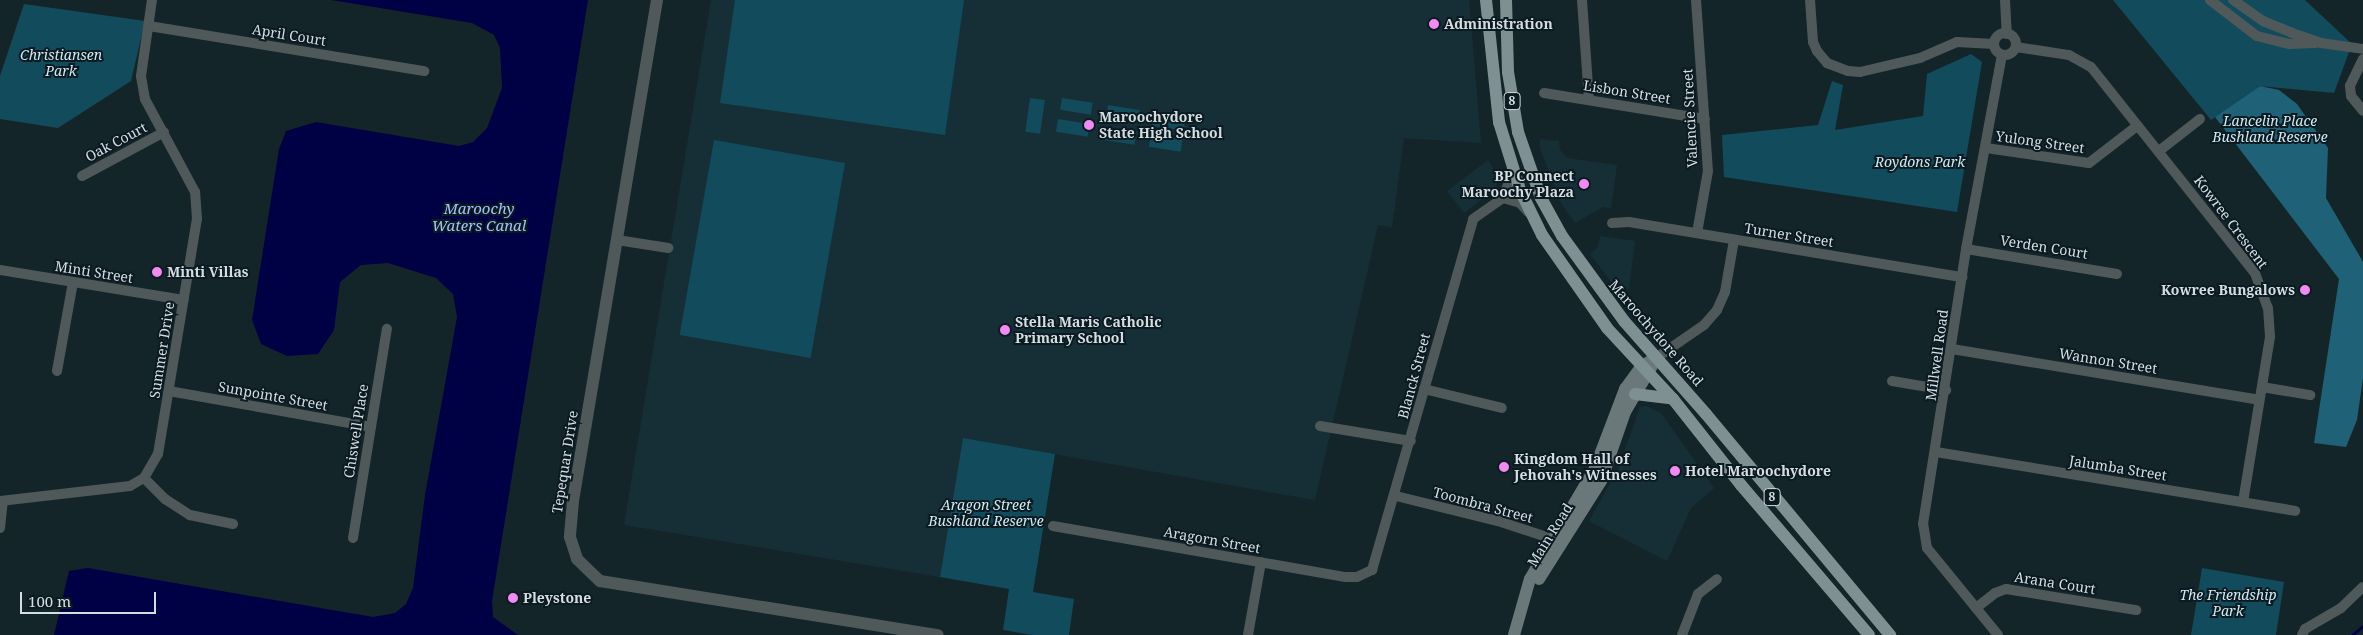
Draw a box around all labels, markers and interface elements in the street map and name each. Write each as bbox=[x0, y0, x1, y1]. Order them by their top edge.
place label: Administration bbox=[1444, 16, 1553, 32]
marker: Administration bbox=[1428, 18, 1440, 30]
street label: April Court bbox=[251, 21, 327, 49]
park label: Christiansen Park bbox=[20, 47, 102, 80]
street label: Valencie Street bbox=[1679, 68, 1701, 168]
street label: Lisbon Street bbox=[1582, 77, 1672, 107]
road number: 8 bbox=[1503, 92, 1521, 110]
place label: Maroochydore State High School bbox=[1099, 109, 1223, 142]
park label: Lancelin Place Bushland Reserve bbox=[2212, 113, 2328, 146]
street label: Oak Court bbox=[82, 119, 150, 165]
marker: Maroochydore State High School bbox=[1083, 119, 1095, 131]
street label: Yulong Street bbox=[1995, 127, 2085, 157]
park label: Roydons Park bbox=[1875, 154, 1965, 170]
place label: BP Connect Maroochy Plaza bbox=[1462, 168, 1574, 200]
street label: Kowree Crescent bbox=[2191, 172, 2271, 272]
marker: BP Connect Maroochy Plaza bbox=[1578, 178, 1590, 190]
water label: Maroochy Waters Canal bbox=[432, 199, 526, 234]
street label: Turner Street bbox=[1743, 220, 1835, 250]
street label: Verden Court bbox=[1999, 232, 2089, 262]
street label: Minti Street bbox=[54, 258, 134, 286]
place label: Minti Villas bbox=[167, 264, 249, 280]
marker: Minti Villas bbox=[151, 266, 163, 278]
street label: Maroochydore Road bbox=[1605, 276, 1707, 390]
place label: Kowree Bungalows bbox=[2161, 282, 2295, 298]
marker: Kowree Bungalows bbox=[2299, 284, 2311, 296]
street label: Summer Drive bbox=[146, 301, 178, 399]
street label: Millwell Road bbox=[1922, 308, 1952, 402]
place label: Stella Maris Catholic Primary School bbox=[1015, 314, 1162, 347]
marker: Stella Maris Catholic Primary School bbox=[999, 324, 1011, 336]
street label: Blanck Street bbox=[1394, 331, 1434, 421]
street label: Wannon Street bbox=[2058, 345, 2158, 377]
street label: Sunpointe Street bbox=[217, 378, 329, 414]
street label: Chiswell Place bbox=[340, 383, 372, 479]
street label: Tepequar Drive bbox=[549, 409, 581, 515]
place label: Kingdom Hall of Jehovah's Witnesses bbox=[1514, 451, 1657, 484]
street label: Jalumba Street bbox=[2068, 452, 2168, 484]
marker: Kingdom Hall of Jehovah's Witnesses bbox=[1498, 461, 1510, 473]
place label: Hotel Maroochydore bbox=[1685, 463, 1831, 479]
marker: Hotel Maroochydore bbox=[1669, 465, 1681, 477]
street label: Toombra Street bbox=[1431, 484, 1535, 526]
road number: 8 bbox=[1763, 488, 1781, 507]
park label: Aragon Street Bushland Reserve bbox=[928, 497, 1044, 530]
street label: Main Road bbox=[1524, 500, 1576, 570]
street label: Aragorn Street bbox=[1162, 523, 1262, 557]
street label: Arana Court bbox=[2013, 568, 2097, 598]
scale bar bbox=[22, 582, 159, 614]
park label: The Friendship Park bbox=[2179, 587, 2277, 620]
place label: Pleystone bbox=[523, 590, 591, 606]
text: 100 m bbox=[28, 591, 71, 611]
marker: Pleystone bbox=[507, 592, 519, 604]

